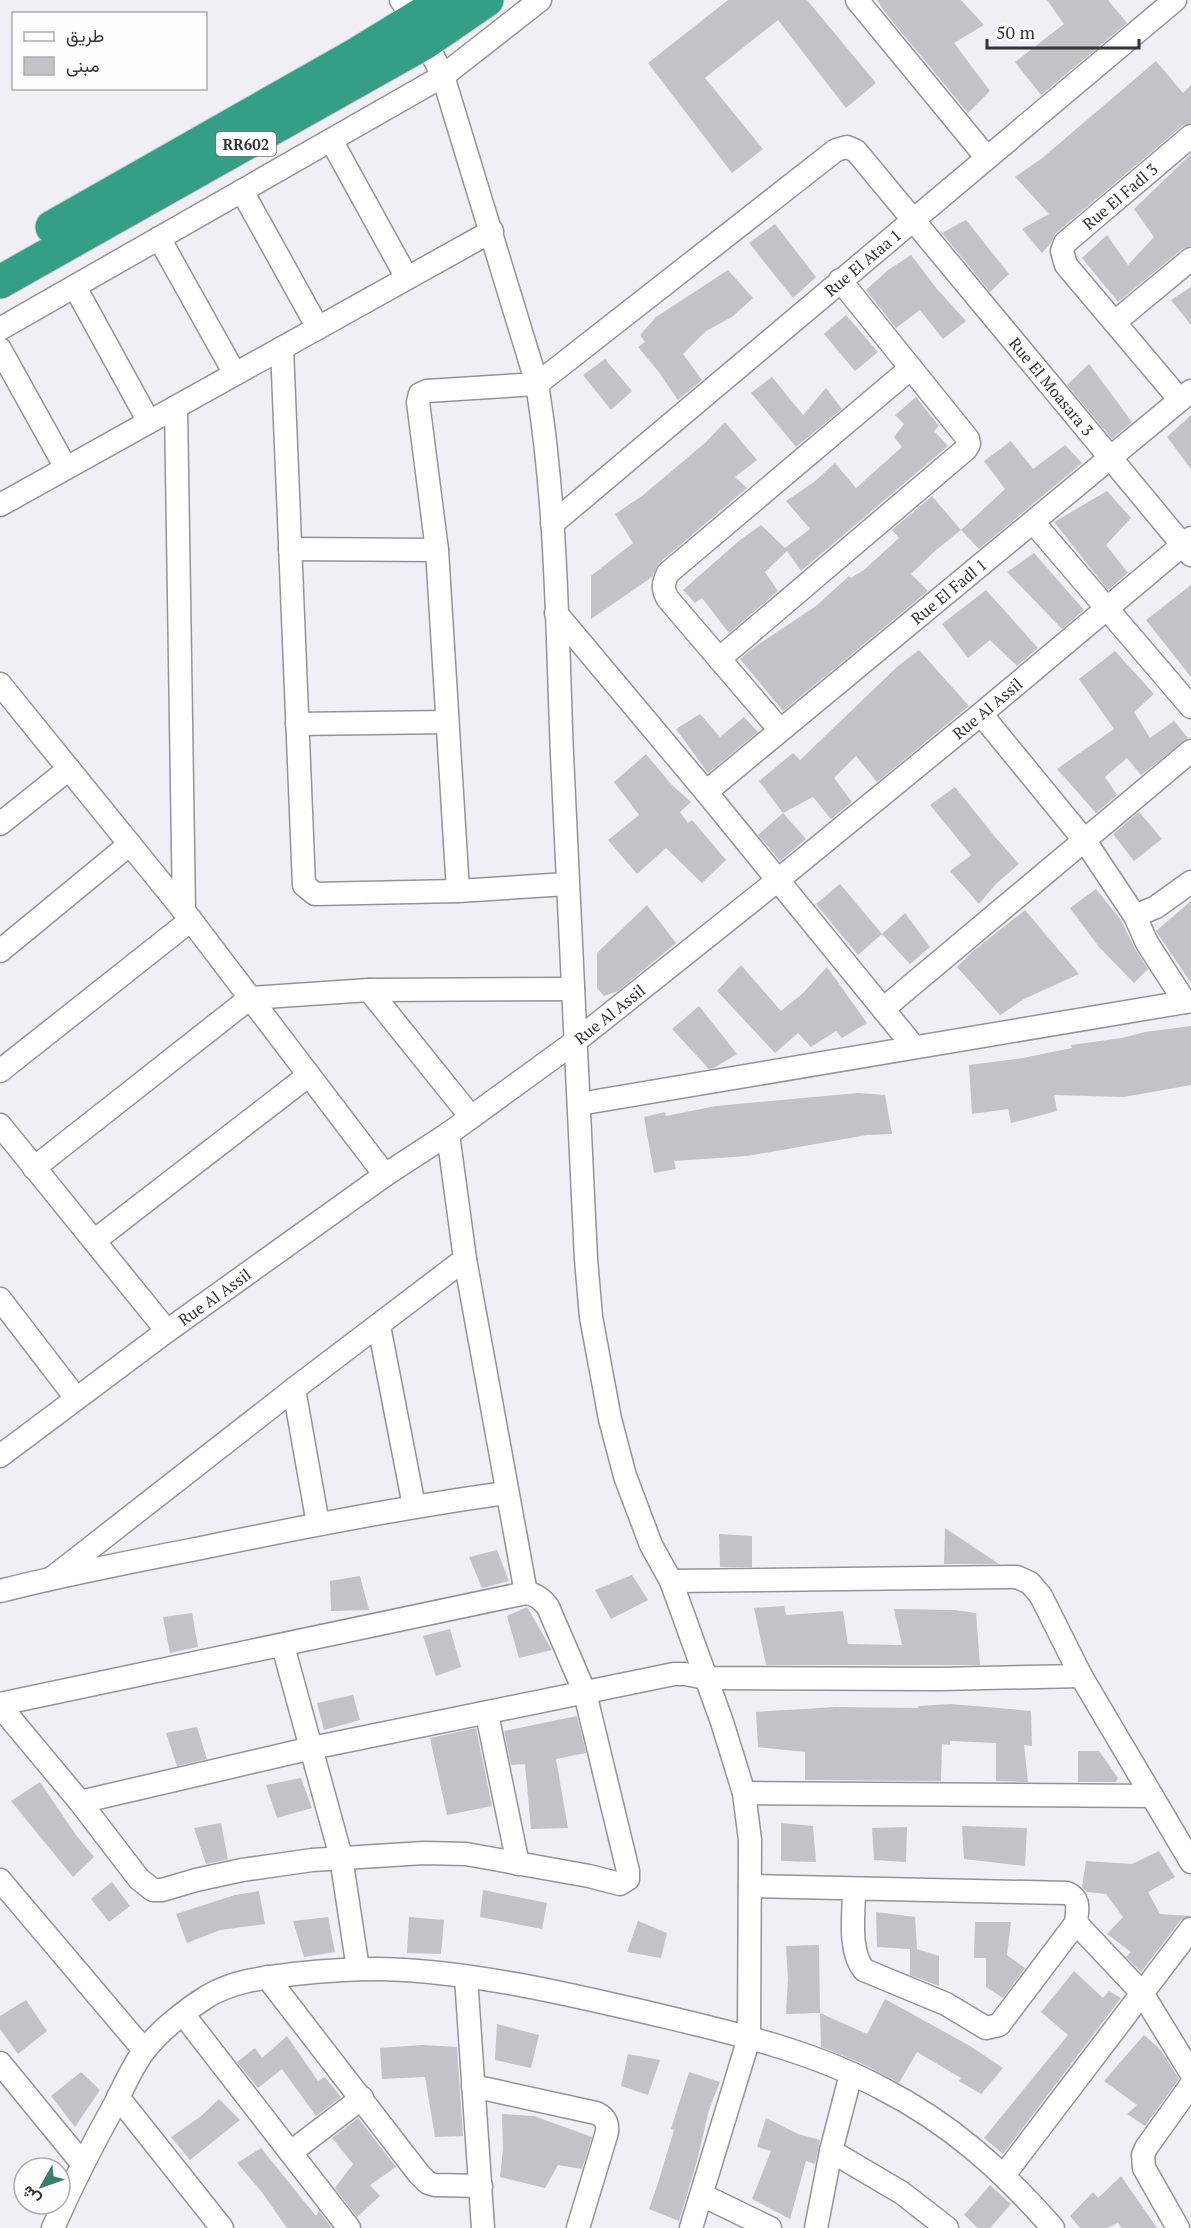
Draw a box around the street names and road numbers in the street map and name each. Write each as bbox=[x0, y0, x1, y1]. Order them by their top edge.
road number: RR602 bbox=[216, 132, 276, 156]
street label: Rue El Fadl 3 bbox=[1078, 158, 1162, 235]
street label: Rue El Ataa 1 bbox=[820, 224, 906, 301]
street label: Rue El Moasara 3 bbox=[1004, 333, 1099, 441]
street label: Rue El Fadl 1 bbox=[906, 553, 991, 629]
street label: Rue Al Assil bbox=[948, 673, 1027, 744]
street label: Rue Al Assil bbox=[570, 979, 650, 1049]
street label: Rue Al Assil bbox=[174, 1263, 256, 1331]

